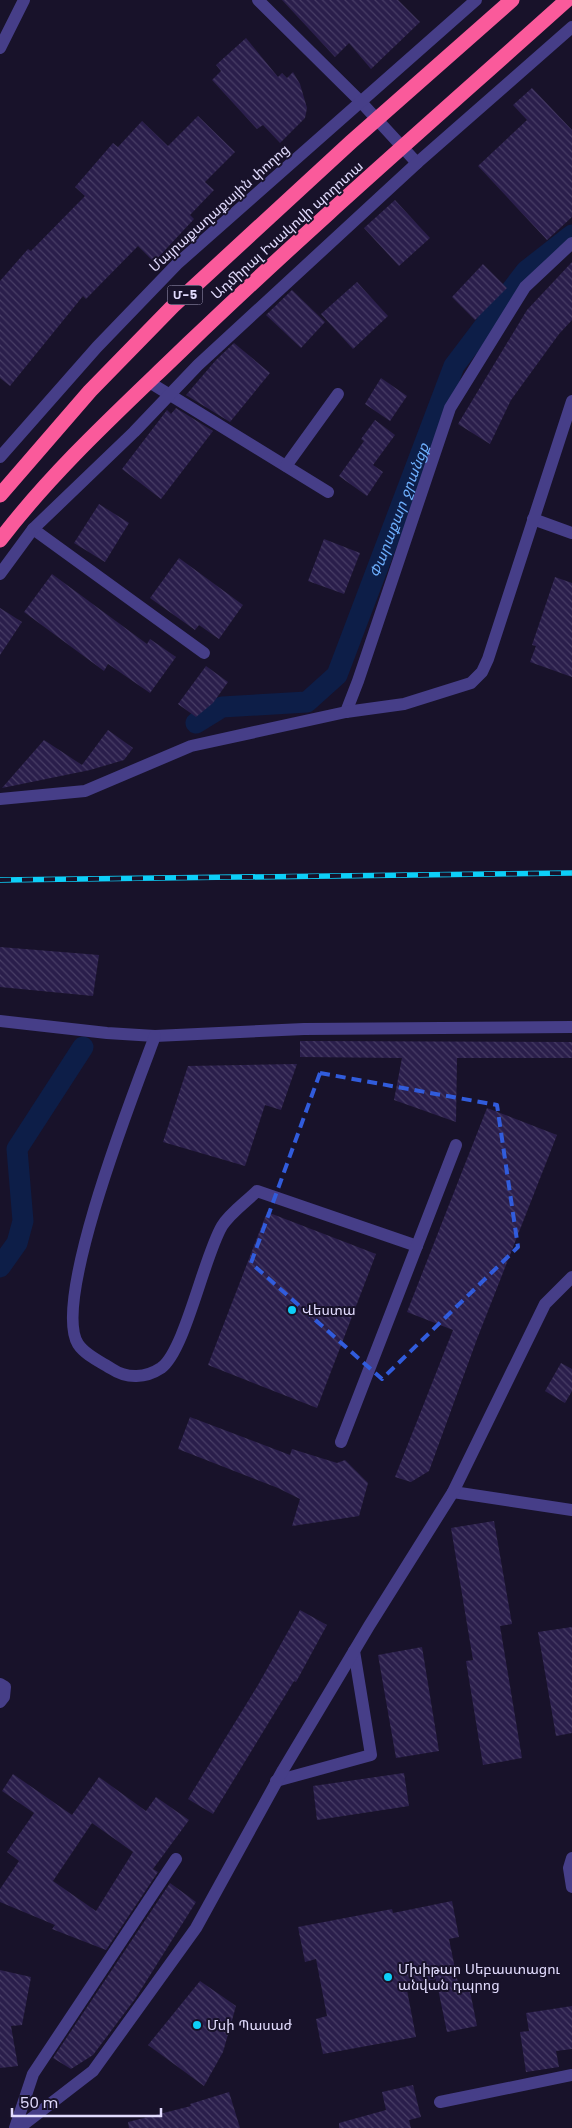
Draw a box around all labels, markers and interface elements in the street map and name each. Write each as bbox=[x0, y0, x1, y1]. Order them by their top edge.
street label: Մայրաքաղաքային փողոց bbox=[144, 139, 294, 277]
street label: Ադմիրալ Իսակովի պողոտա bbox=[207, 156, 367, 304]
road number: Մ-5 bbox=[168, 286, 202, 304]
water label: Փարաքար ջրանցք bbox=[364, 439, 434, 581]
place label: Վեստա bbox=[302, 1300, 356, 1320]
marker: Վեստա bbox=[286, 1304, 298, 1316]
place label: Մխիթար Սեբաստացու անվան դպրոց bbox=[398, 1959, 560, 1995]
marker: Մխիթար Սեբաստացու անվան դպրոց bbox=[382, 1971, 394, 1983]
place label: Մսի Պասաժ bbox=[207, 2015, 293, 2035]
marker: Մսի Պասաժ bbox=[191, 2019, 203, 2031]
scale bar bbox=[12, 2086, 161, 2118]
text: 50 m bbox=[20, 2092, 58, 2113]

